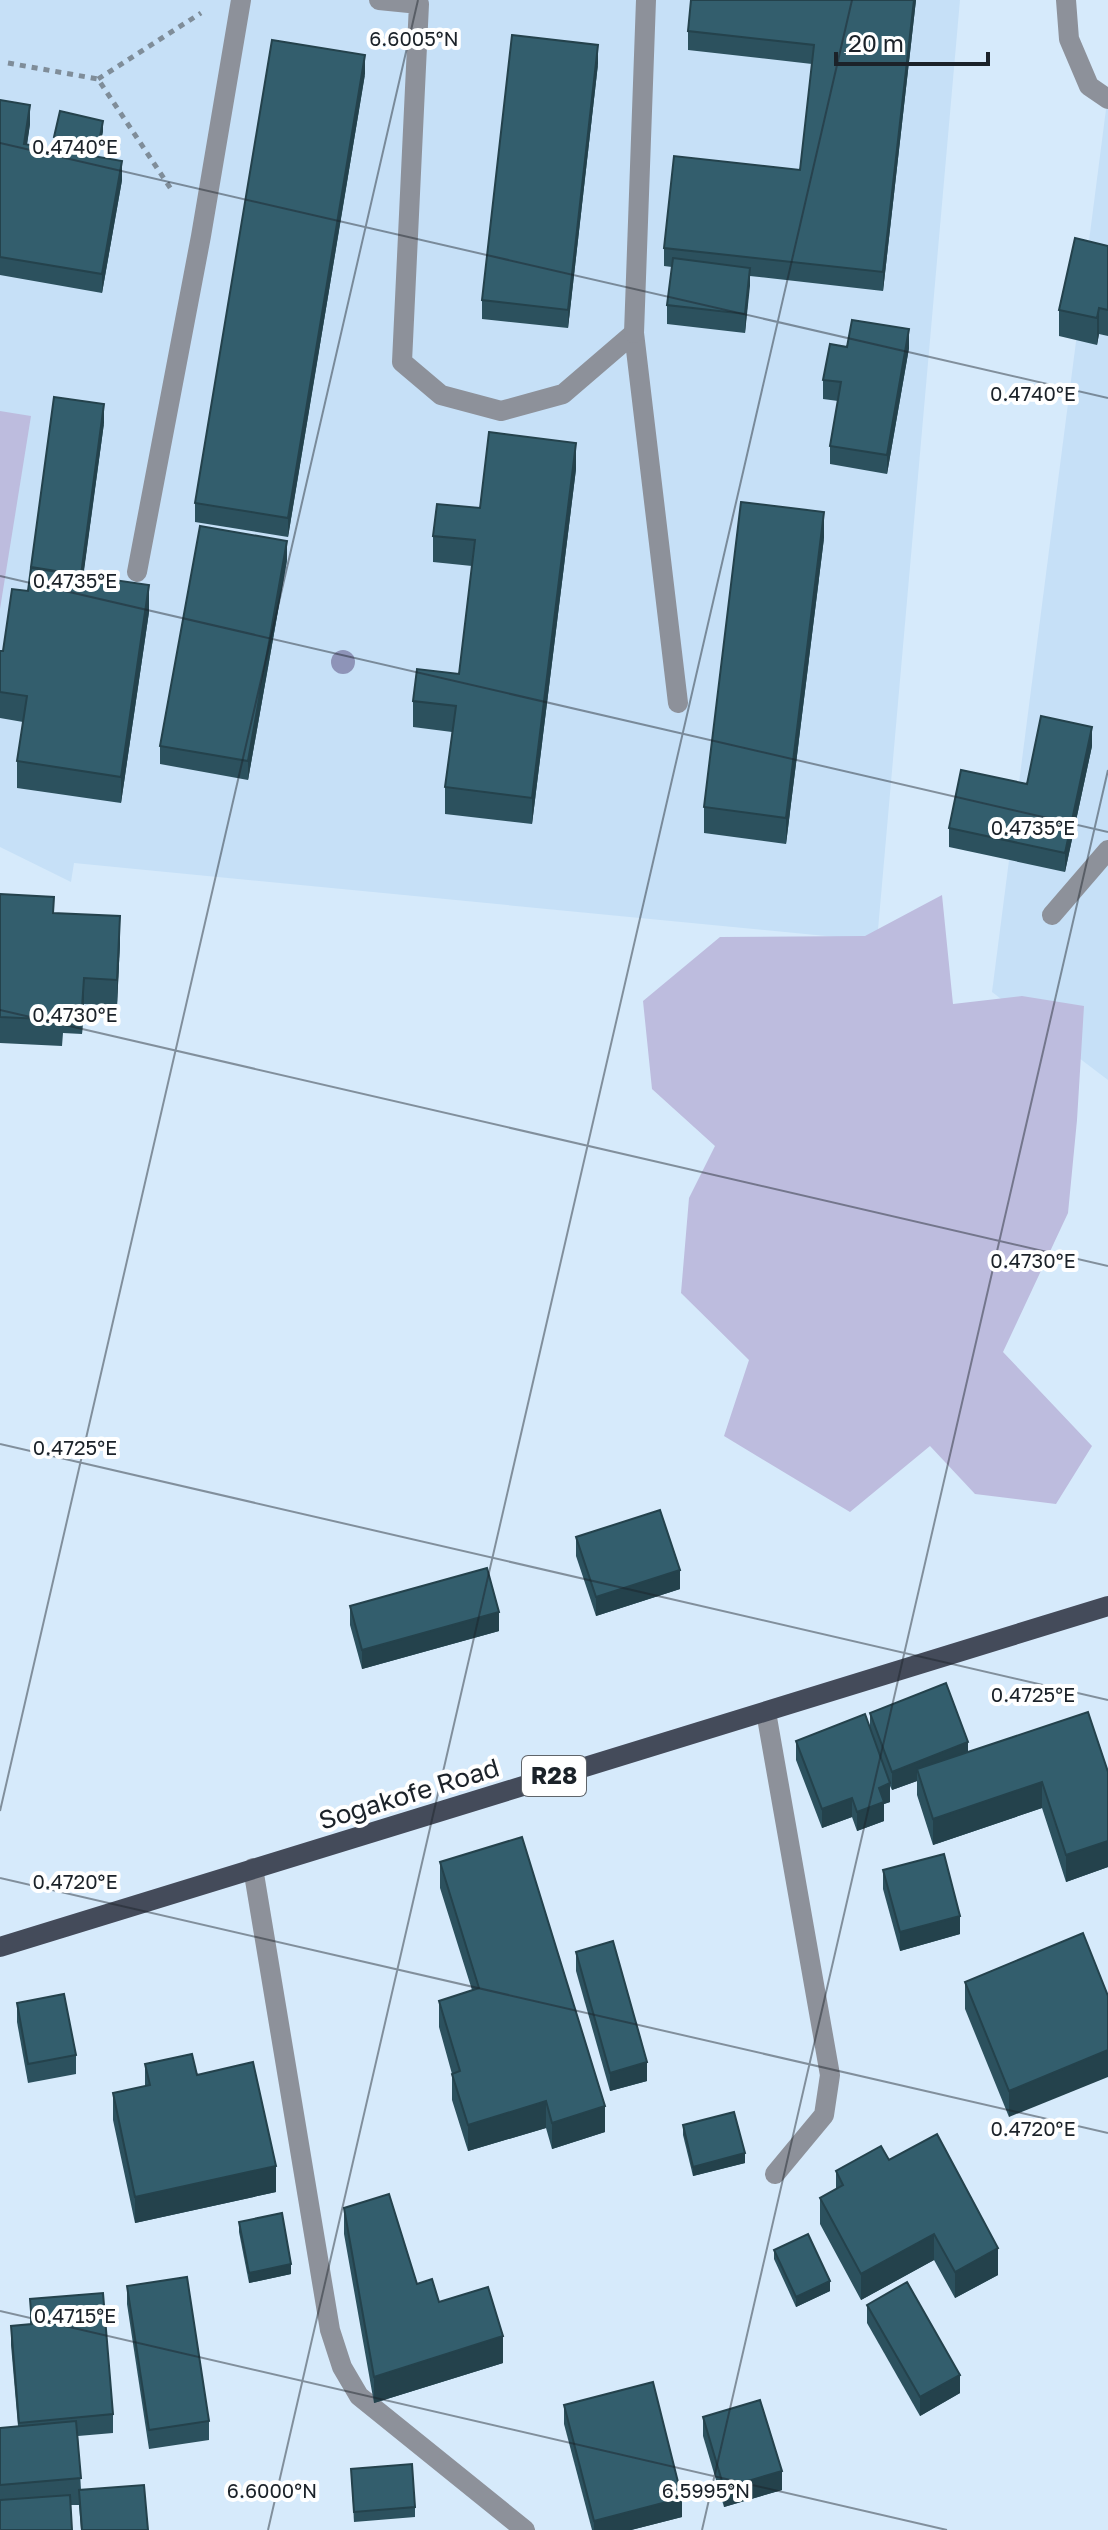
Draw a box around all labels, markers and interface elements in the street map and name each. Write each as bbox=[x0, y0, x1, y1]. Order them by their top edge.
scale bar bbox=[836, 16, 988, 66]
text: 6.6005°N bbox=[369, 26, 459, 50]
text: 20 m bbox=[848, 28, 904, 57]
text: 0.4740°E bbox=[32, 134, 118, 158]
text: 0.4740°E bbox=[990, 381, 1076, 405]
text: 0.4735°E bbox=[33, 568, 117, 592]
text: 0.4735°E bbox=[991, 815, 1075, 839]
text: 0.4730°E bbox=[32, 1002, 118, 1026]
text: 0.4730°E bbox=[990, 1248, 1076, 1272]
text: 0.4725°E bbox=[33, 1435, 117, 1459]
text: 0.4725°E bbox=[991, 1682, 1075, 1706]
street label: Sogakofe Road bbox=[315, 1751, 503, 1836]
road number: R28 bbox=[522, 1756, 586, 1796]
text: 0.4720°E bbox=[32, 1869, 118, 1893]
text: 0.4720°E bbox=[990, 2116, 1076, 2140]
text: 0.4715°E bbox=[34, 2303, 116, 2327]
text: 6.6000°N bbox=[227, 2478, 317, 2502]
text: 6.5995°N bbox=[662, 2478, 750, 2502]

